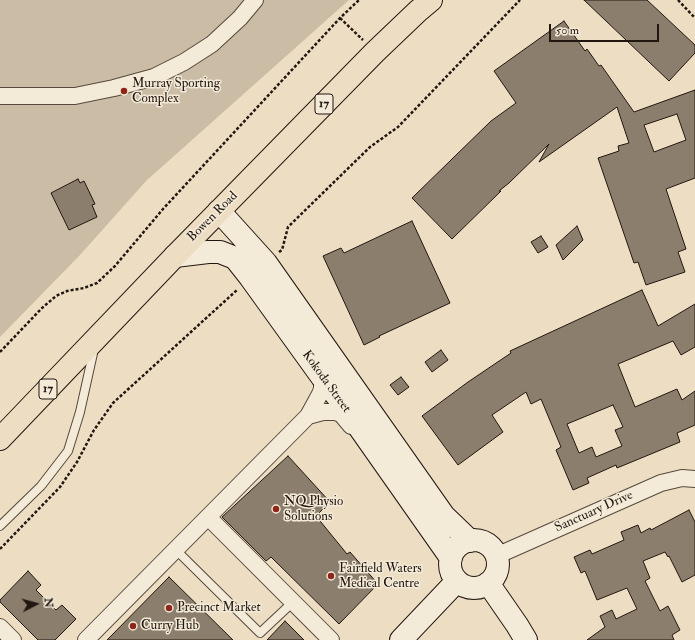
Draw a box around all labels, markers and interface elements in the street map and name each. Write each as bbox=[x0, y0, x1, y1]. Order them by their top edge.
scale bar bbox=[551, 16, 661, 42]
text: 50 m bbox=[556, 23, 579, 38]
place label: Murray Sporting Complex bbox=[132, 76, 220, 107]
marker: Murray Sporting Complex bbox=[119, 86, 129, 96]
road number: 17 bbox=[315, 94, 333, 114]
street label: Bowen Road bbox=[185, 189, 241, 245]
street label: Kokoda Street bbox=[298, 348, 354, 416]
road number: 17 bbox=[39, 379, 57, 399]
street label: Sanctuary Drive bbox=[553, 488, 635, 536]
place label: NQ Physio Solutions bbox=[284, 494, 343, 525]
marker: NQ Physio Solutions bbox=[271, 504, 281, 514]
place label: Fairfield Waters Medical Centre bbox=[339, 561, 422, 592]
marker: Fairfield Waters Medical Centre bbox=[326, 571, 336, 581]
north arrow bbox=[16, 584, 56, 624]
text: N bbox=[41, 597, 55, 608]
place label: Precinct Market bbox=[177, 600, 261, 616]
marker: Precinct Market bbox=[164, 603, 174, 613]
place label: Curry Hub bbox=[141, 618, 199, 634]
marker: Curry Hub bbox=[128, 621, 138, 631]

